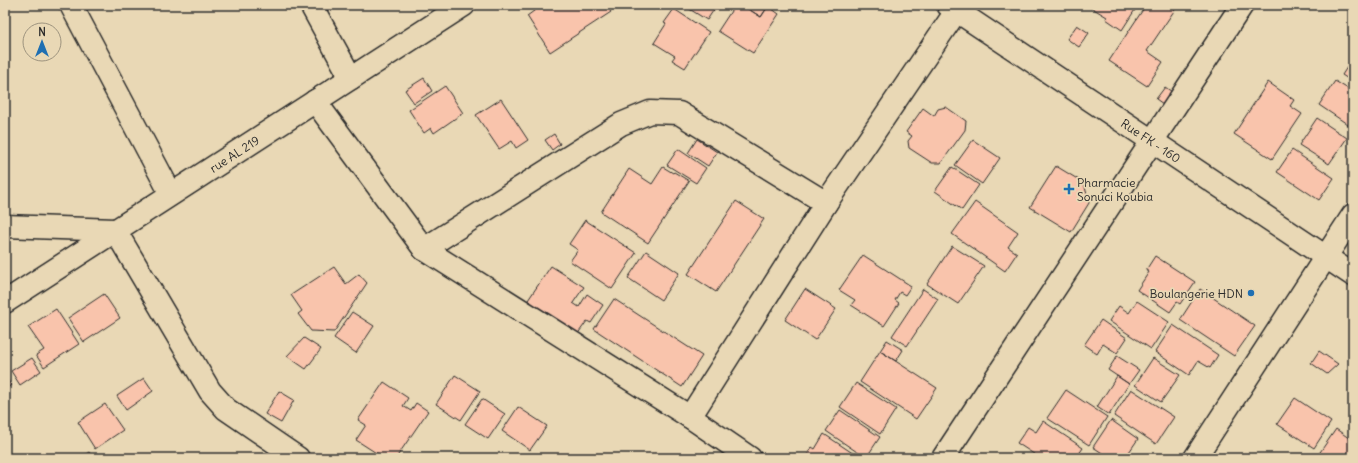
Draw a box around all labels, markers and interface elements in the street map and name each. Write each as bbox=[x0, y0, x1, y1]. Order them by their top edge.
north arrow bbox=[22, 22, 62, 62]
text: N bbox=[38, 25, 46, 39]
street label: Rue FK - 160 bbox=[1118, 115, 1184, 166]
street label: rue AL 219 bbox=[206, 132, 262, 175]
place label: Pharmacie Sonuci Koubia bbox=[1077, 175, 1153, 204]
marker: Pharmacie Sonuci Koubia bbox=[1064, 184, 1074, 194]
place label: Boulangerie HDN bbox=[1149, 286, 1243, 301]
marker: Boulangerie HDN bbox=[1246, 288, 1256, 298]

